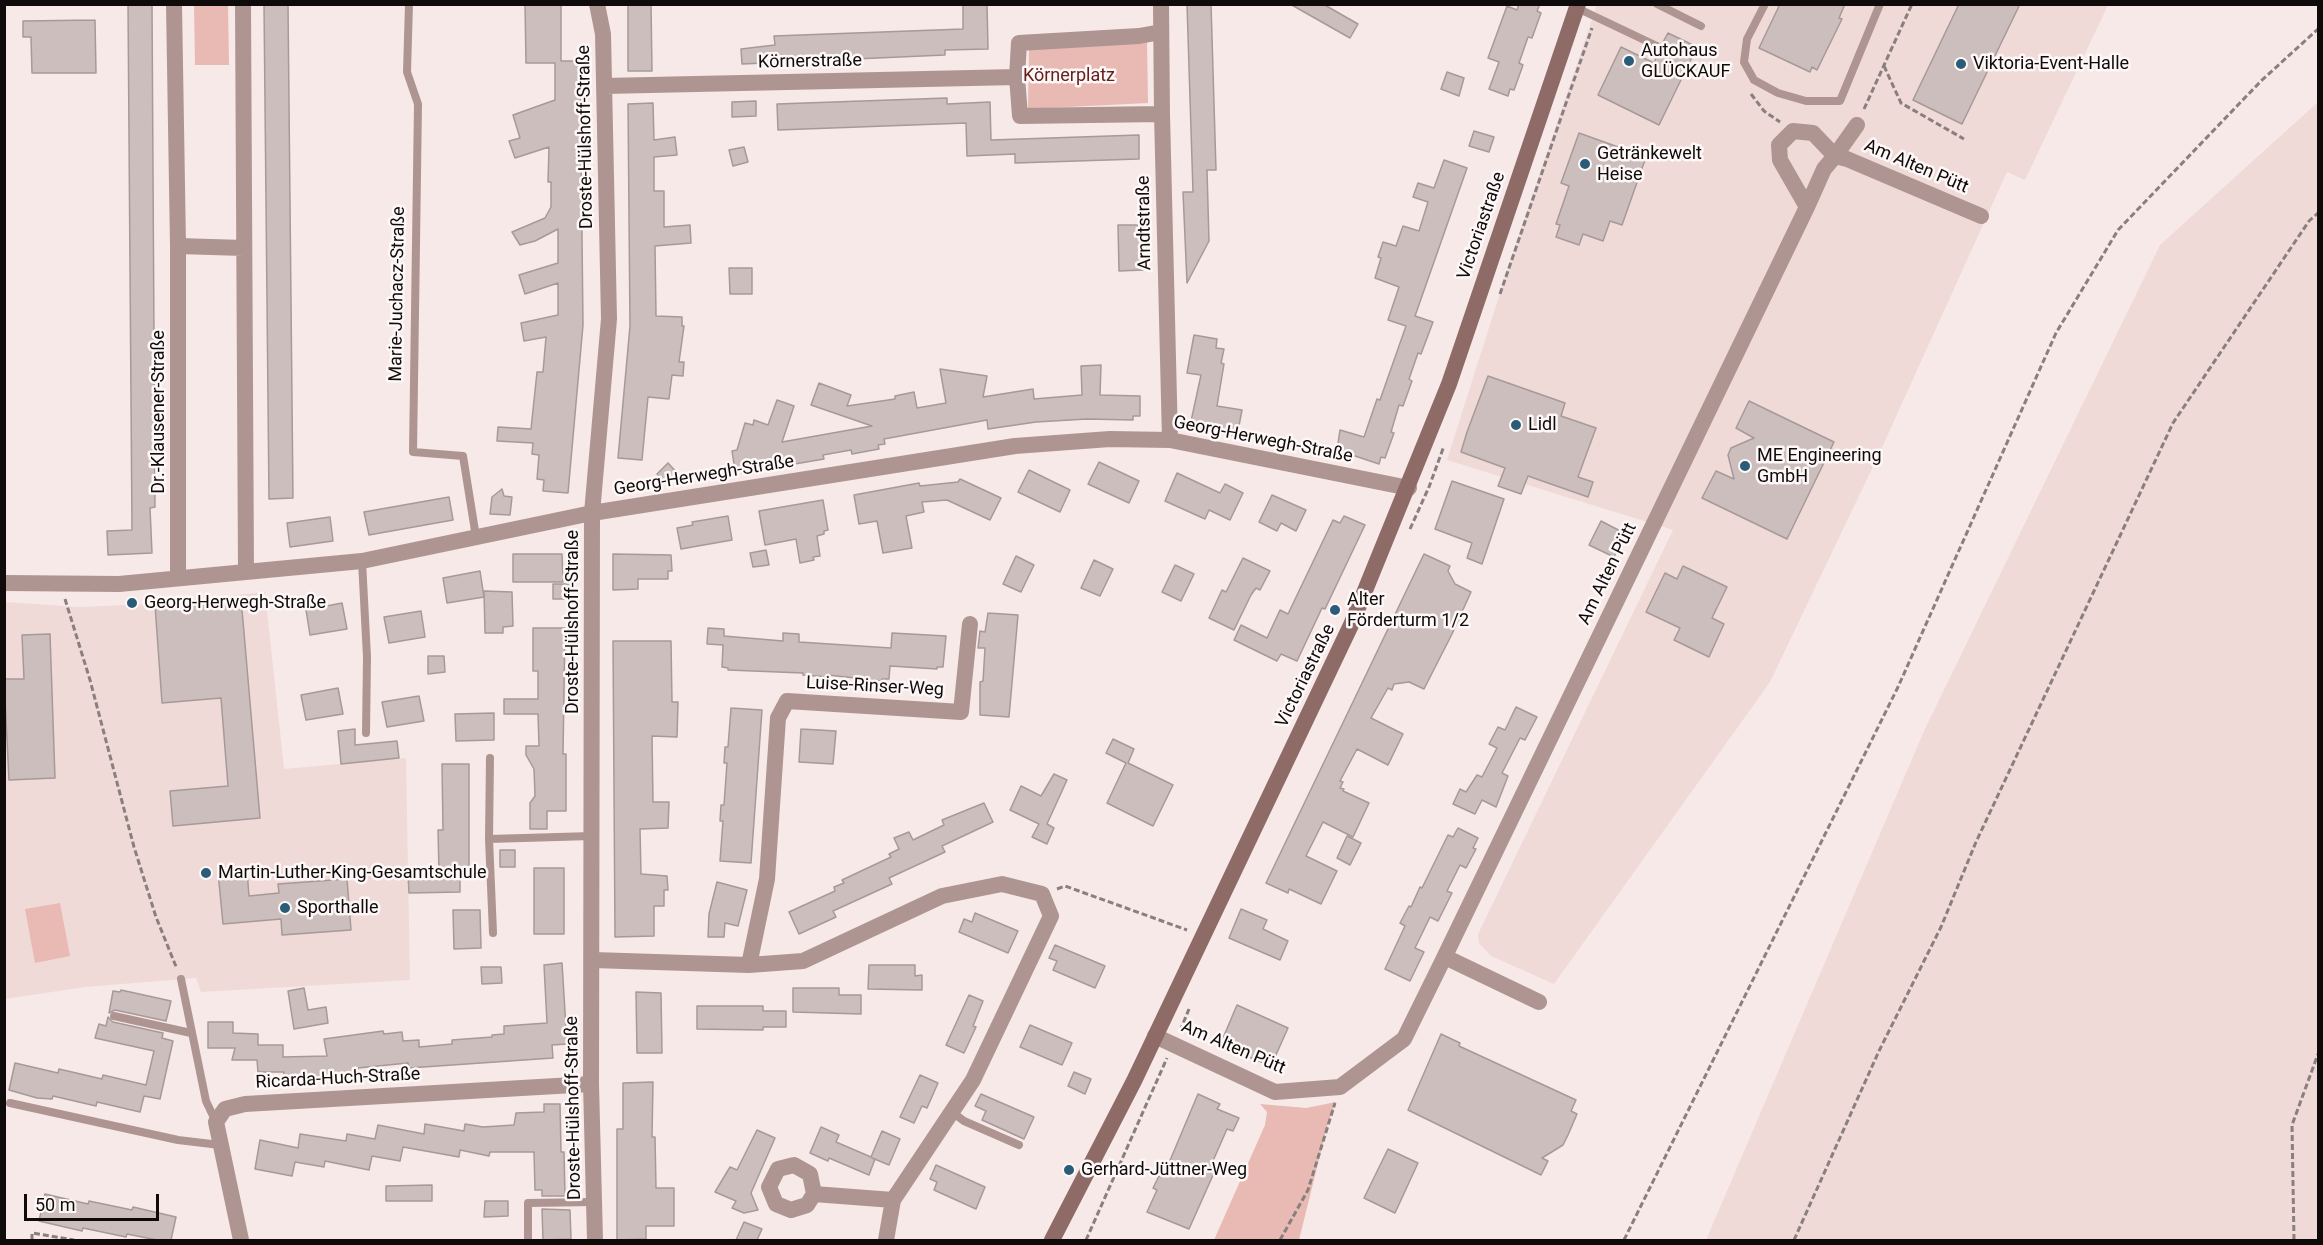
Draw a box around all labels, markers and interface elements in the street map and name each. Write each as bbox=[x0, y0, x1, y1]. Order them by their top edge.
place label: Autohaus GLÜCKAUF bbox=[1641, 40, 1730, 82]
street label: Droste-Hülshoff-Straße bbox=[574, 45, 598, 229]
street label: Körnerstraße bbox=[758, 50, 862, 74]
place label: Viktoria-Event-Halle bbox=[1973, 53, 2129, 75]
marker: Autohaus GLÜCKAUF bbox=[1622, 54, 1636, 68]
marker: Viktoria-Event-Halle bbox=[1954, 57, 1968, 71]
park label: Körnerplatz bbox=[1023, 65, 1115, 87]
street label: Am Alten Pütt bbox=[1861, 135, 1971, 199]
place label: Getränkewelt Heise bbox=[1597, 143, 1702, 186]
marker: Getränkewelt Heise bbox=[1578, 157, 1592, 171]
street label: Victoriastraße bbox=[1453, 169, 1511, 283]
street label: Arndtstraße bbox=[1133, 175, 1157, 271]
street label: Marie-Juchacz-Straße bbox=[386, 206, 410, 382]
street label: Dr.-Klausener-Straße bbox=[148, 330, 170, 494]
street label: Georg-Herwegh-Straße bbox=[1172, 412, 1354, 468]
place label: Lidl bbox=[1528, 414, 1557, 436]
marker: Lidl bbox=[1509, 418, 1523, 432]
place label: ME Engineering GmbH bbox=[1757, 445, 1882, 488]
street label: Georg-Herwegh-Straße bbox=[612, 451, 796, 501]
marker: ME Engineering GmbH bbox=[1738, 459, 1752, 473]
street label: Am Alten Pütt bbox=[1574, 519, 1642, 629]
street label: Droste-Hülshoff-Straße bbox=[562, 530, 584, 714]
place label: Alter Förderturm 1/2 bbox=[1347, 589, 1469, 632]
place label: Georg-Herwegh-Straße bbox=[144, 592, 326, 614]
marker: Georg-Herwegh-Straße bbox=[125, 596, 139, 610]
marker: Alter Förderturm 1/2 bbox=[1328, 603, 1342, 617]
street label: Victoriastraße bbox=[1272, 621, 1340, 731]
street label: Luise-Rinser-Weg bbox=[805, 673, 945, 701]
place label: Martin-Luther-King-Gesamtschule bbox=[218, 862, 487, 884]
marker: Martin-Luther-King-Gesamtschule bbox=[199, 866, 213, 880]
place label: Sporthalle bbox=[297, 897, 378, 919]
marker: Sporthalle bbox=[278, 901, 292, 915]
street label: Droste-Hülshoff-Straße bbox=[562, 1016, 586, 1200]
street label: Am Alten Pütt bbox=[1178, 1016, 1288, 1080]
street label: Ricarda-Huch-Straße bbox=[255, 1064, 421, 1094]
place label: Gerhard-Jüttner-Weg bbox=[1081, 1159, 1247, 1181]
marker: Gerhard-Jüttner-Weg bbox=[1062, 1163, 1076, 1177]
scale bar bbox=[27, 1182, 162, 1220]
text: 50 m bbox=[35, 1194, 75, 1215]

